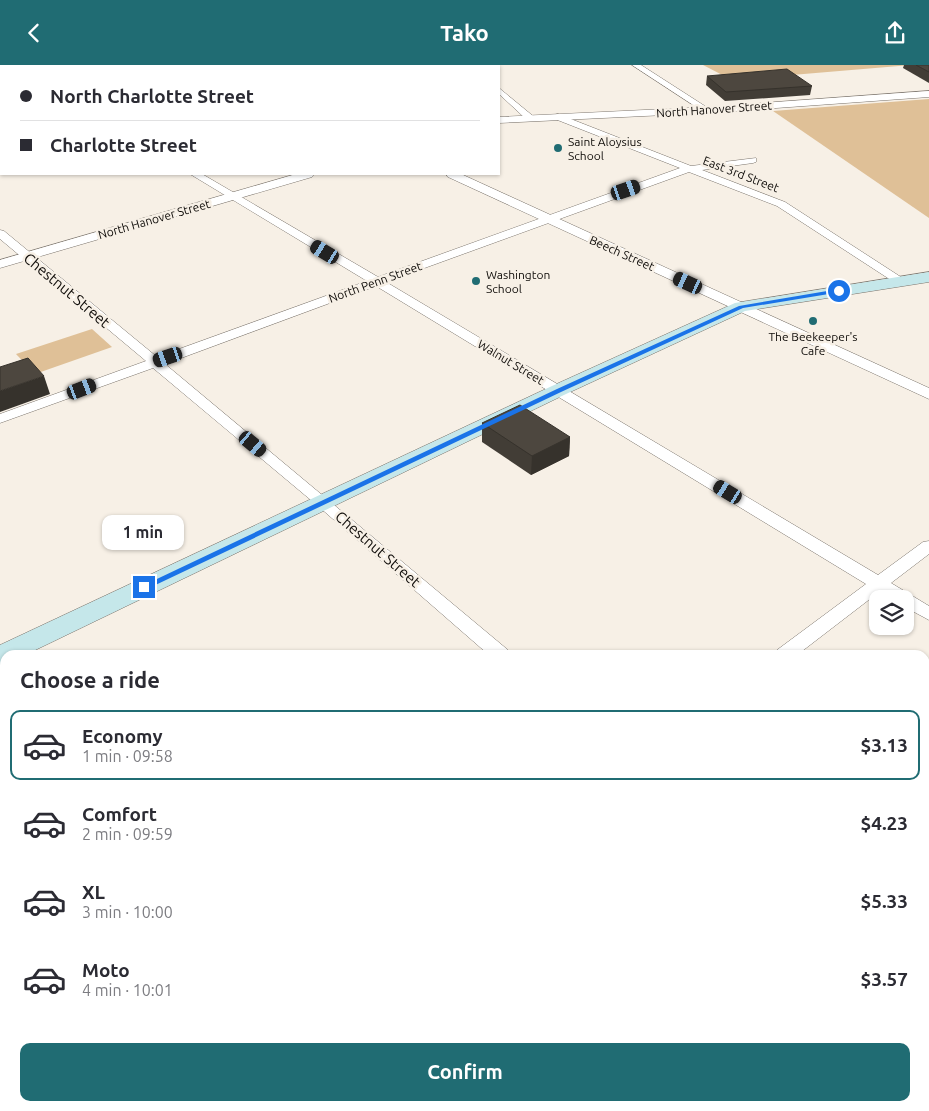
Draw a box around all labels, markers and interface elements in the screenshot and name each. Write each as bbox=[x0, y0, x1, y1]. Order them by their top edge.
icon: back bbox=[20, 19, 48, 47]
icon: share bbox=[881, 19, 909, 47]
text: Tako bbox=[440, 20, 489, 45]
text: North Charlotte Street bbox=[50, 85, 254, 107]
street label: North Hanover Street bbox=[656, 98, 773, 120]
text: Charlotte Street bbox=[50, 134, 197, 156]
place label: Saint Aloysius School bbox=[568, 135, 642, 162]
marker: Saint Aloysius School bbox=[552, 142, 564, 154]
street label: East 3rd Street bbox=[701, 154, 781, 195]
car bbox=[609, 178, 642, 202]
street label: North Hanover Street bbox=[96, 197, 212, 241]
street label: Beech Street bbox=[588, 233, 657, 273]
car bbox=[308, 238, 341, 266]
street label: Chestnut Street bbox=[21, 249, 113, 331]
street label: North Penn Street bbox=[327, 259, 424, 305]
place label: Washington School bbox=[486, 268, 550, 295]
car bbox=[671, 270, 704, 296]
marker: Washington School bbox=[470, 275, 482, 287]
route start bbox=[828, 280, 850, 302]
marker: The Beekeeper's Cafe bbox=[807, 315, 819, 327]
place label: The Beekeeper's Cafe bbox=[768, 330, 858, 357]
street label: Walnut Street bbox=[476, 337, 547, 387]
car bbox=[151, 345, 184, 369]
car bbox=[65, 377, 98, 401]
car bbox=[236, 429, 269, 459]
car bbox=[711, 478, 744, 506]
street label: Chestnut Street bbox=[332, 508, 424, 591]
callout: 1 min bbox=[103, 515, 185, 549]
text: 1 min bbox=[123, 523, 163, 541]
route end bbox=[133, 576, 155, 598]
map controls bbox=[869, 590, 914, 635]
button: layers bbox=[869, 590, 914, 635]
text: Choose a ride bbox=[20, 667, 160, 692]
icon: car bbox=[22, 723, 67, 768]
text: Economy bbox=[82, 725, 163, 747]
text: $3.13 bbox=[860, 734, 908, 756]
text: 1 min · 09:58 bbox=[82, 747, 173, 765]
icon: car bbox=[22, 801, 67, 846]
text: Comfort bbox=[82, 803, 157, 825]
text: $4.23 bbox=[860, 812, 908, 834]
text: 2 min · 09:59 bbox=[82, 825, 173, 843]
icon: car bbox=[22, 879, 67, 924]
text: XL bbox=[82, 881, 105, 903]
text: $5.33 bbox=[860, 890, 908, 912]
text: 3 min · 10:00 bbox=[82, 903, 173, 921]
icon: car bbox=[22, 957, 67, 1002]
text: Moto bbox=[82, 959, 130, 981]
text: $3.57 bbox=[860, 968, 908, 990]
text: 4 min · 10:01 bbox=[82, 981, 173, 999]
button: Confirm bbox=[20, 1043, 910, 1101]

